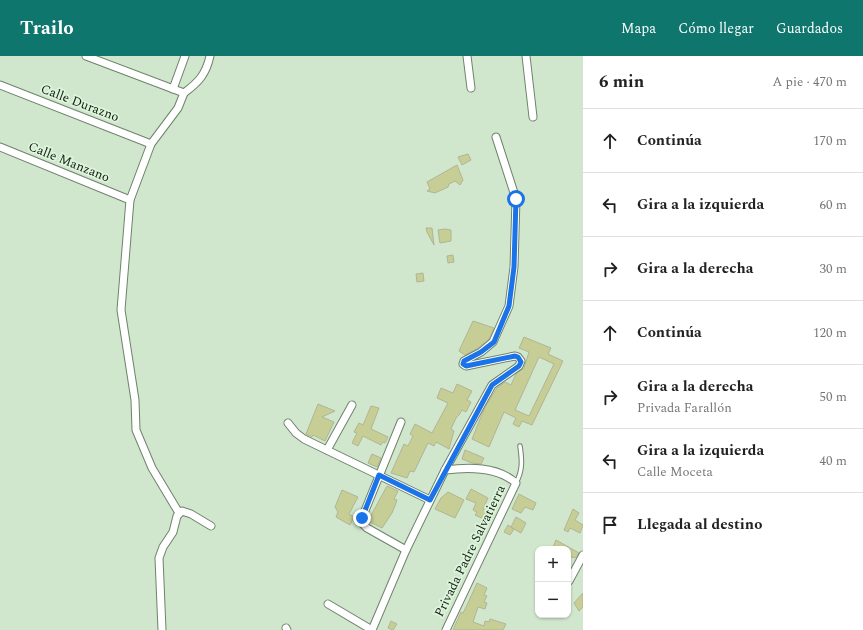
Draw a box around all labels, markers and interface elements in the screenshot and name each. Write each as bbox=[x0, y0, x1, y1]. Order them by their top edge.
text: Trailo bbox=[20, 14, 74, 43]
text: Mapa bbox=[621, 18, 656, 39]
text: Cómo llegar bbox=[678, 18, 754, 39]
text: Guardados bbox=[776, 18, 843, 39]
text: 6 min bbox=[599, 69, 644, 95]
text: A pie · 470 m bbox=[773, 72, 847, 92]
street label: Calle Durazno bbox=[38, 79, 122, 127]
text: Continúa bbox=[637, 129, 702, 152]
icon: ahead bbox=[599, 130, 621, 152]
text: 170 m bbox=[813, 131, 847, 151]
street label: Calle Manzano bbox=[25, 137, 113, 187]
route start bbox=[507, 190, 525, 208]
text: Gira a la izquierda bbox=[637, 193, 764, 216]
icon: left bbox=[599, 194, 621, 216]
text: 60 m bbox=[820, 195, 847, 215]
text: Gira a la derecha bbox=[637, 257, 753, 280]
icon: right bbox=[599, 258, 621, 280]
text: 30 m bbox=[820, 259, 847, 279]
text: Continúa bbox=[637, 321, 702, 344]
icon: ahead bbox=[599, 322, 621, 344]
text: 120 m bbox=[813, 323, 847, 343]
text: Gira a la derecha bbox=[637, 375, 753, 398]
icon: right bbox=[599, 386, 621, 408]
text: 50 m bbox=[820, 387, 847, 407]
text: Privada Farallón bbox=[637, 398, 732, 418]
text: Gira a la izquierda bbox=[637, 439, 764, 462]
icon: left bbox=[599, 450, 621, 472]
text: 40 m bbox=[820, 451, 847, 471]
text: Calle Moceta bbox=[637, 462, 713, 482]
street label: Privada Padre Salvatierra bbox=[429, 481, 511, 620]
route end bbox=[353, 509, 371, 527]
text: Llegada al destino bbox=[637, 513, 762, 536]
icon: arrive bbox=[599, 514, 621, 536]
map controls bbox=[535, 546, 571, 618]
button: + bbox=[535, 546, 571, 582]
button: − bbox=[535, 582, 571, 618]

